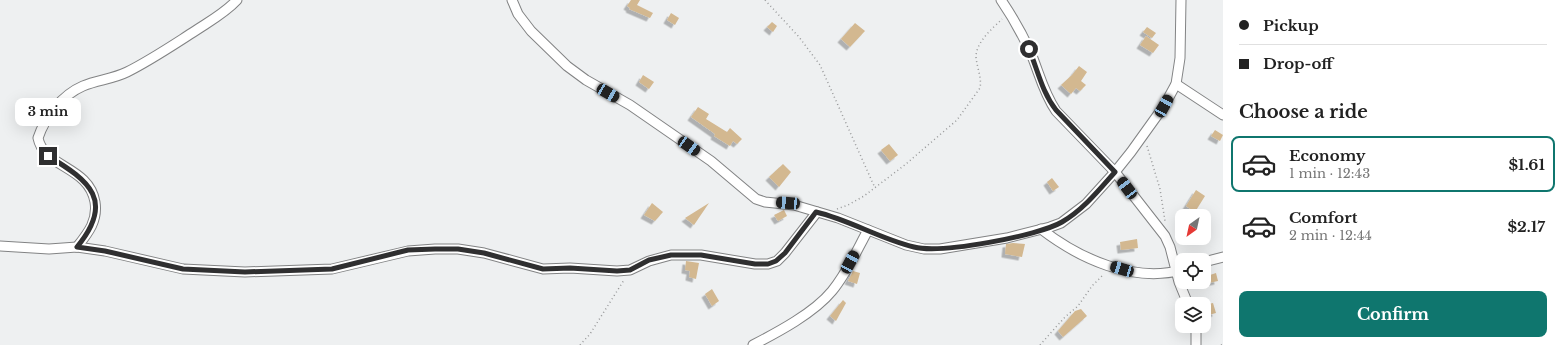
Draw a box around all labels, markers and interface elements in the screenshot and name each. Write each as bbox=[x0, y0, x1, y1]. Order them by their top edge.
text: Pickup bbox=[1263, 16, 1319, 35]
route start bbox=[1020, 40, 1038, 58]
text: Drop-off bbox=[1263, 54, 1333, 73]
car bbox=[595, 82, 621, 104]
car bbox=[1153, 93, 1175, 119]
callout: 3 min bbox=[15, 98, 81, 126]
text: Choose a ride bbox=[1239, 101, 1368, 123]
text: 3 min bbox=[28, 103, 68, 120]
car bbox=[676, 134, 702, 158]
icon: car bbox=[1241, 146, 1277, 182]
text: Economy bbox=[1289, 146, 1366, 165]
route end bbox=[39, 147, 57, 165]
text: $1.61 bbox=[1508, 155, 1545, 174]
text: 1 min · 12:43 bbox=[1289, 165, 1370, 182]
car bbox=[1115, 175, 1139, 201]
car bbox=[776, 196, 800, 210]
icon: car bbox=[1241, 208, 1277, 244]
text: Comfort bbox=[1289, 208, 1357, 227]
north arrow bbox=[1175, 209, 1211, 245]
map controls bbox=[1175, 209, 1211, 333]
text: $2.17 bbox=[1507, 217, 1545, 236]
text: 2 min · 12:44 bbox=[1289, 227, 1372, 244]
car bbox=[839, 249, 861, 275]
button: locate bbox=[1175, 253, 1211, 289]
car bbox=[1109, 260, 1135, 278]
button: Confirm bbox=[1239, 291, 1547, 337]
button: layers bbox=[1175, 297, 1211, 333]

